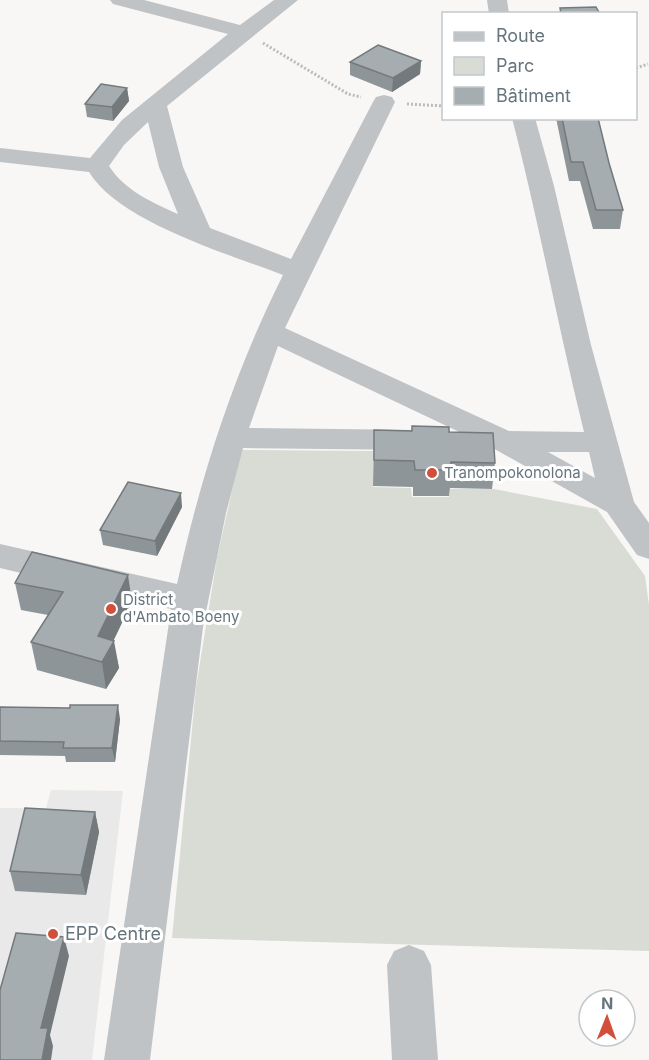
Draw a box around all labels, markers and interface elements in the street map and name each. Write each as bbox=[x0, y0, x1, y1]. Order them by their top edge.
legend bbox=[442, 12, 637, 120]
text: Route bbox=[496, 25, 545, 46]
text: Parc bbox=[496, 55, 534, 76]
text: Bâtiment bbox=[496, 85, 571, 106]
place label: Tranompokonolona bbox=[444, 463, 581, 482]
marker: Tranompokonolona bbox=[425, 466, 439, 480]
place label: District d'Ambato Boeny bbox=[123, 590, 240, 626]
marker: District d'Ambato Boeny bbox=[104, 602, 118, 616]
place label: EPP Centre bbox=[65, 923, 161, 944]
marker: EPP Centre bbox=[46, 927, 60, 941]
north arrow bbox=[577, 988, 637, 1048]
text: N bbox=[601, 993, 614, 1013]

